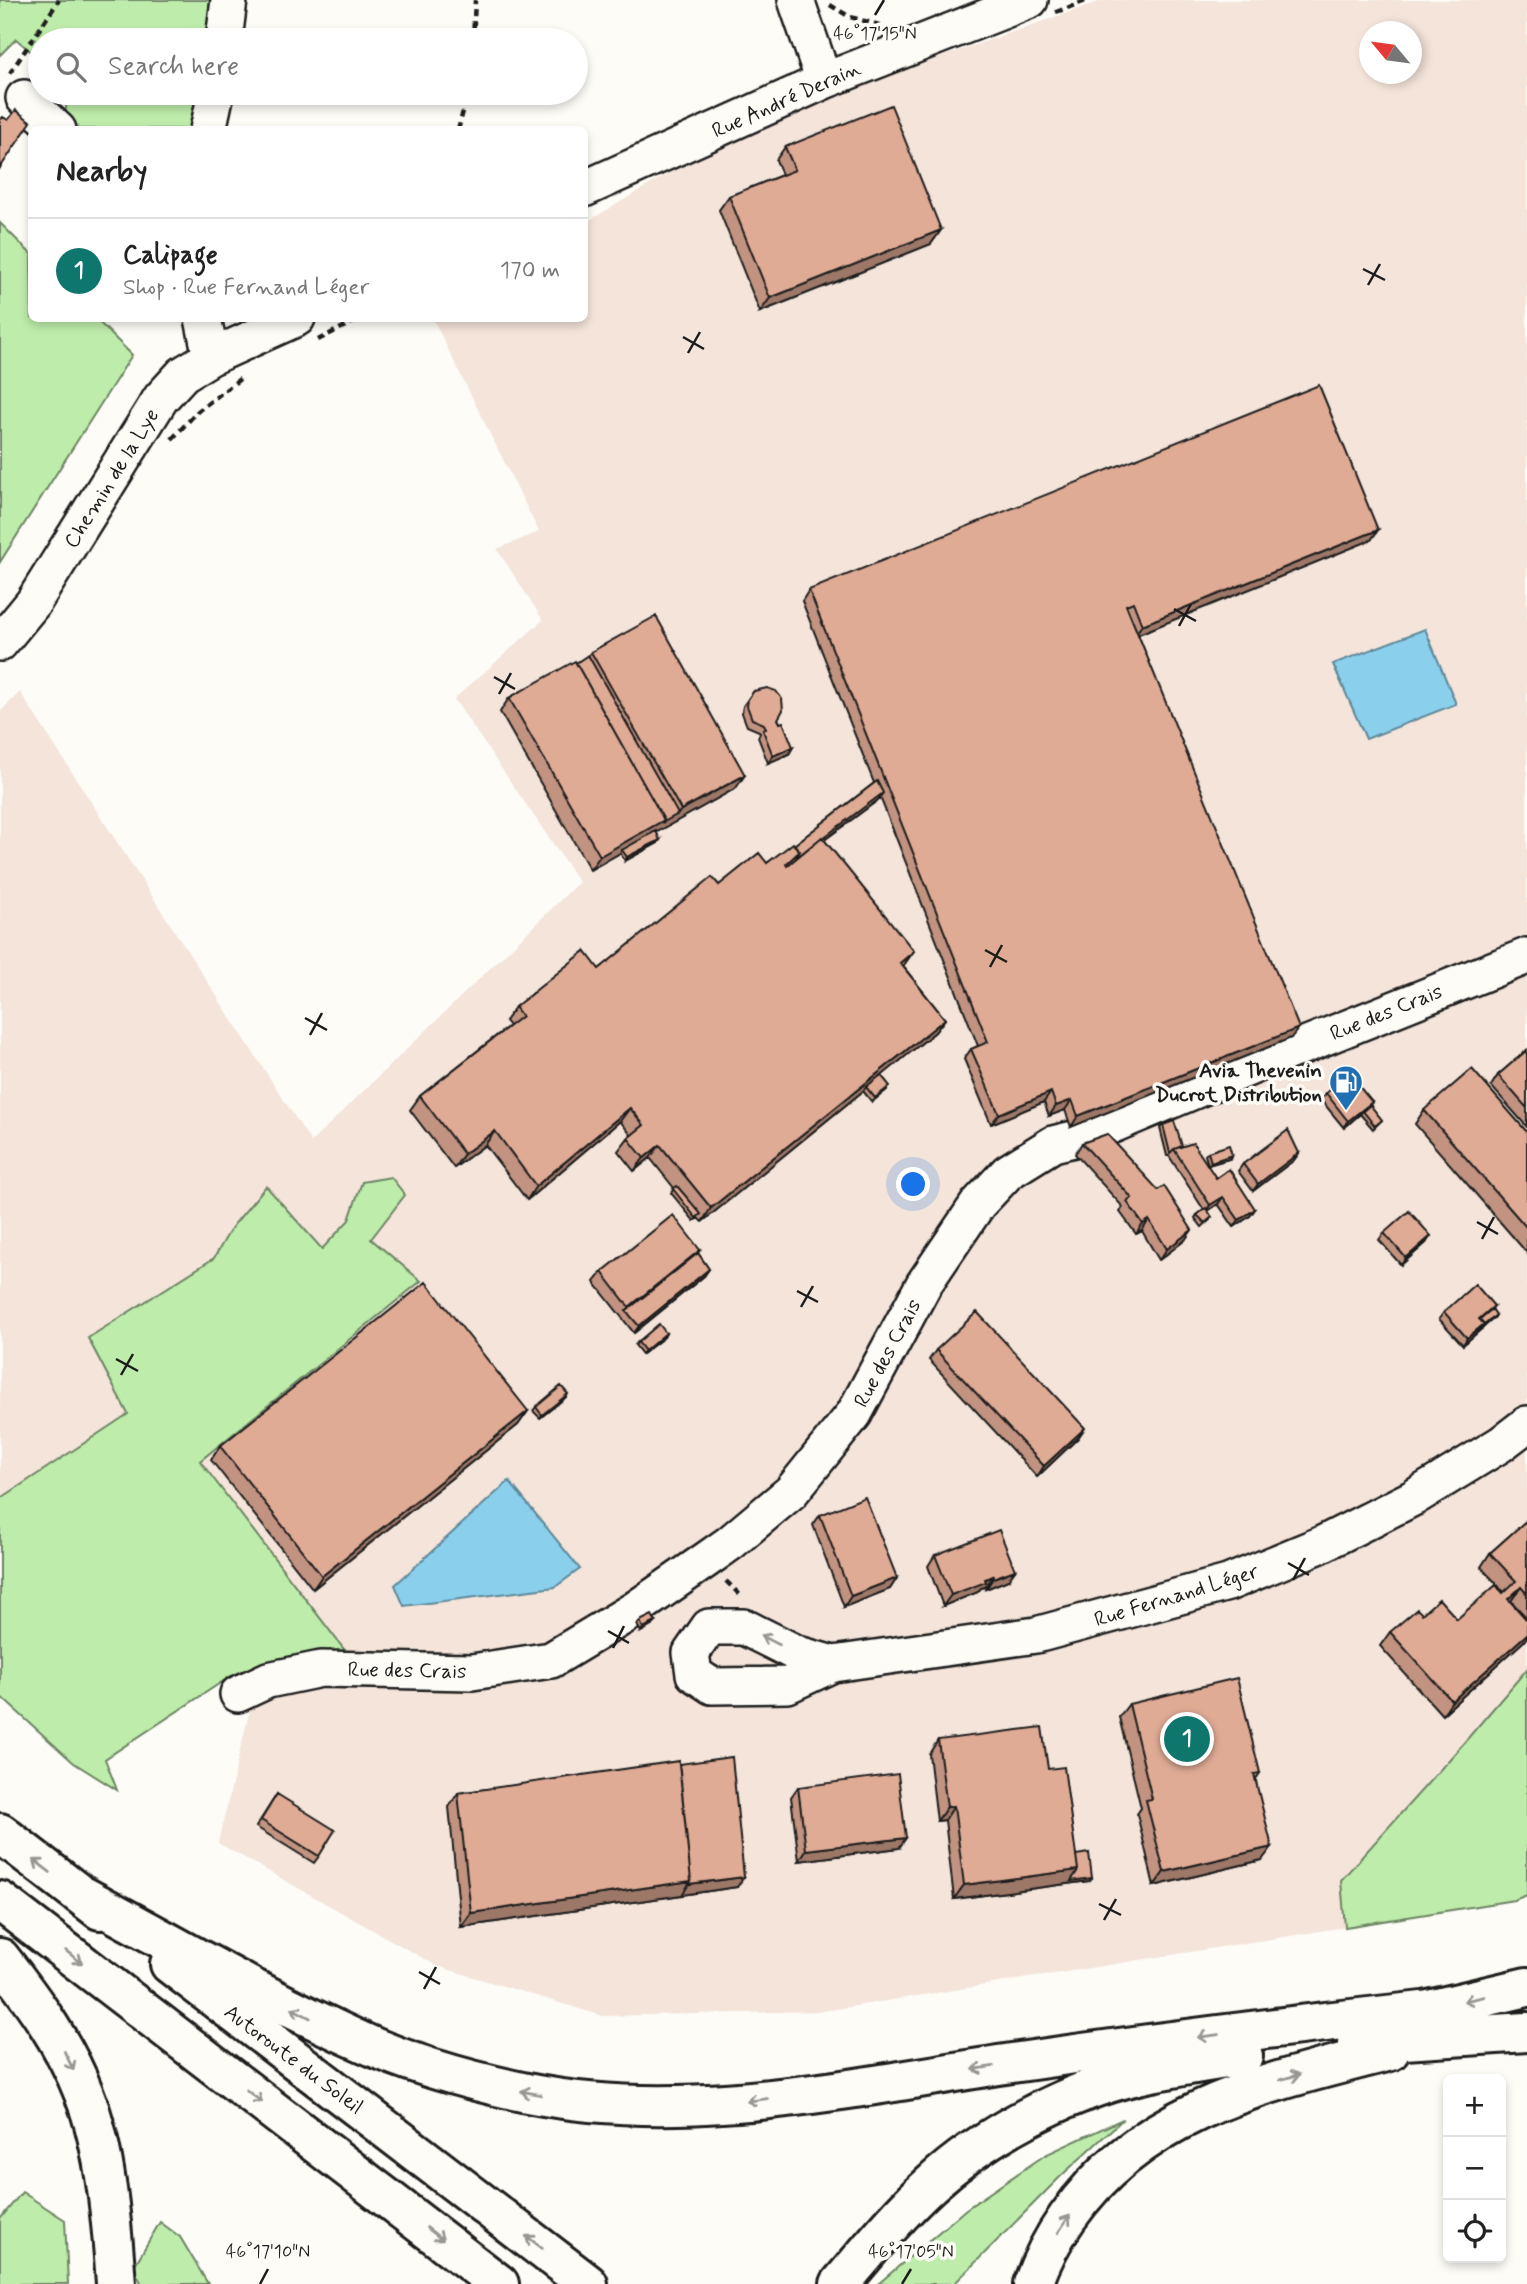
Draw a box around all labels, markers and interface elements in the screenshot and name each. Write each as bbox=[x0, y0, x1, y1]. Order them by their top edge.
north arrow bbox=[1359, 21, 1422, 84]
text: 46°17'15"N bbox=[833, 22, 917, 46]
search box bbox=[28, 28, 588, 105]
icon: search bbox=[52, 48, 90, 86]
text: Search here bbox=[108, 50, 239, 84]
street label: Rue André Derain bbox=[708, 54, 866, 145]
text: Nearby bbox=[56, 152, 147, 191]
text: Calipage bbox=[123, 239, 218, 273]
text: 1 bbox=[74, 256, 84, 286]
text: 170 m bbox=[500, 256, 560, 286]
text: Shop · Rue Fernand Léger bbox=[123, 273, 369, 303]
street label: Chemin de la Lye bbox=[58, 403, 166, 554]
street label: Rue des Crais bbox=[1326, 978, 1447, 1048]
place label: Avia Thevenin Ducrot Distribution bbox=[1155, 1057, 1322, 1109]
fuel station icon: Avia Thevenin Ducrot Distribution bbox=[1327, 1063, 1365, 1112]
your location bbox=[896, 1167, 930, 1201]
street label: Rue des Crais bbox=[848, 1294, 928, 1413]
street label: Rue Fernand Léger bbox=[1091, 1558, 1262, 1634]
one-way arrow bbox=[760, 1632, 780, 1646]
street label: Rue des Crais bbox=[347, 1656, 467, 1686]
pin: 1 bbox=[1164, 1713, 1210, 1765]
one-way arrow bbox=[33, 1858, 52, 1873]
one-way arrow bbox=[64, 1950, 82, 1965]
one-way arrow bbox=[1463, 1993, 1486, 2006]
street label: Autoroute du Soleil bbox=[218, 1998, 369, 2121]
one-way arrow bbox=[291, 2005, 312, 2019]
one-way arrow bbox=[1197, 2029, 1220, 2042]
one-way arrow bbox=[63, 2050, 76, 2071]
one-way arrow bbox=[972, 2062, 995, 2075]
one-way arrow bbox=[1279, 2070, 1301, 2083]
map controls bbox=[1443, 2074, 1506, 2263]
button: + bbox=[1443, 2074, 1506, 2137]
one-way arrow bbox=[520, 2086, 543, 2099]
one-way arrow bbox=[244, 2088, 263, 2103]
one-way arrow bbox=[747, 2094, 769, 2107]
button: − bbox=[1443, 2137, 1506, 2200]
button: locate bbox=[1443, 2200, 1506, 2263]
one-way arrow bbox=[1057, 2214, 1071, 2234]
one-way arrow bbox=[425, 2227, 443, 2242]
one-way arrow bbox=[525, 2235, 544, 2250]
text: 46°17'10"N bbox=[226, 2240, 310, 2264]
text: 46°17'05"N bbox=[868, 2240, 954, 2264]

